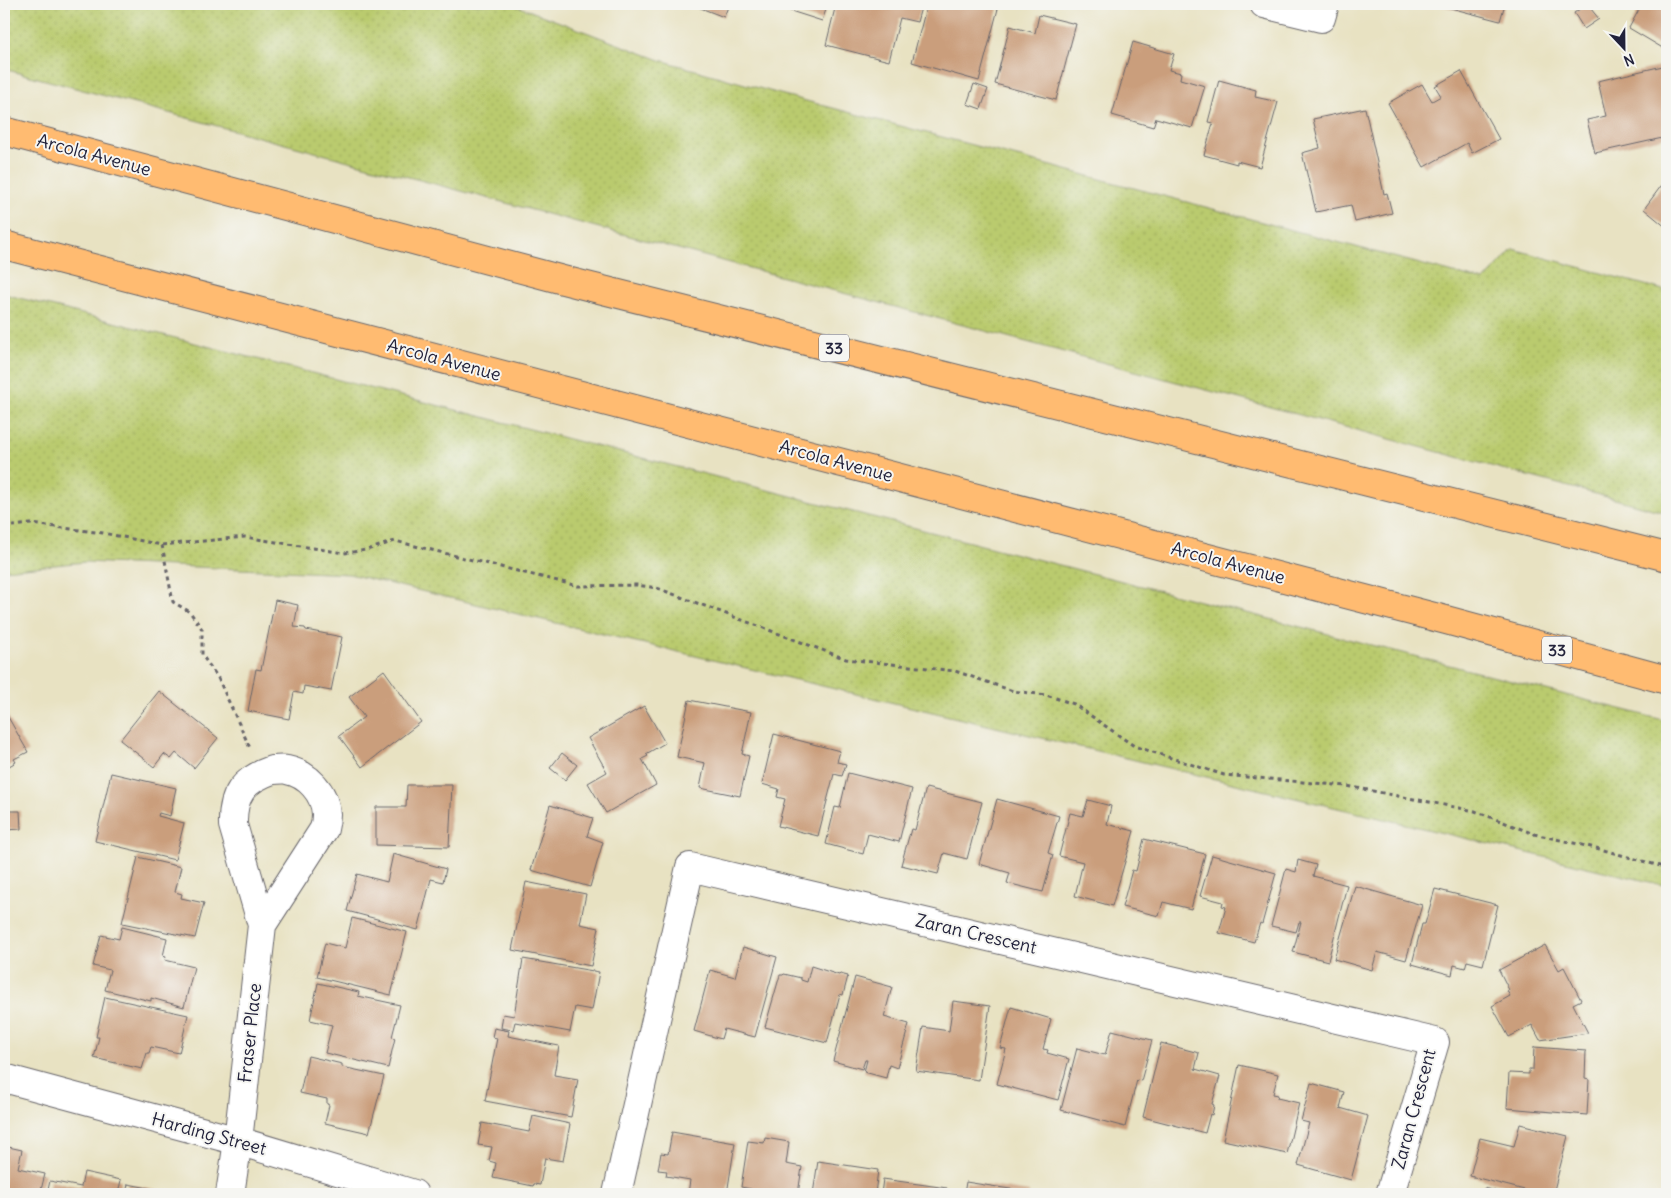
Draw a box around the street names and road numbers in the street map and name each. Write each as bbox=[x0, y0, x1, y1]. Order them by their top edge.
street label: Arcola Avenue bbox=[35, 128, 154, 181]
street label: Arcola Avenue bbox=[385, 333, 504, 386]
road number: 33 bbox=[819, 334, 849, 362]
street label: Arcola Avenue bbox=[777, 434, 896, 487]
street label: Arcola Avenue bbox=[1169, 536, 1288, 589]
road number: 33 bbox=[1542, 636, 1572, 664]
street label: Zaran Crescent bbox=[913, 908, 1039, 959]
street label: Fraser Place bbox=[233, 982, 266, 1084]
street label: Zaran Crescent bbox=[1386, 1046, 1441, 1172]
street label: Harding Street bbox=[149, 1107, 269, 1160]

